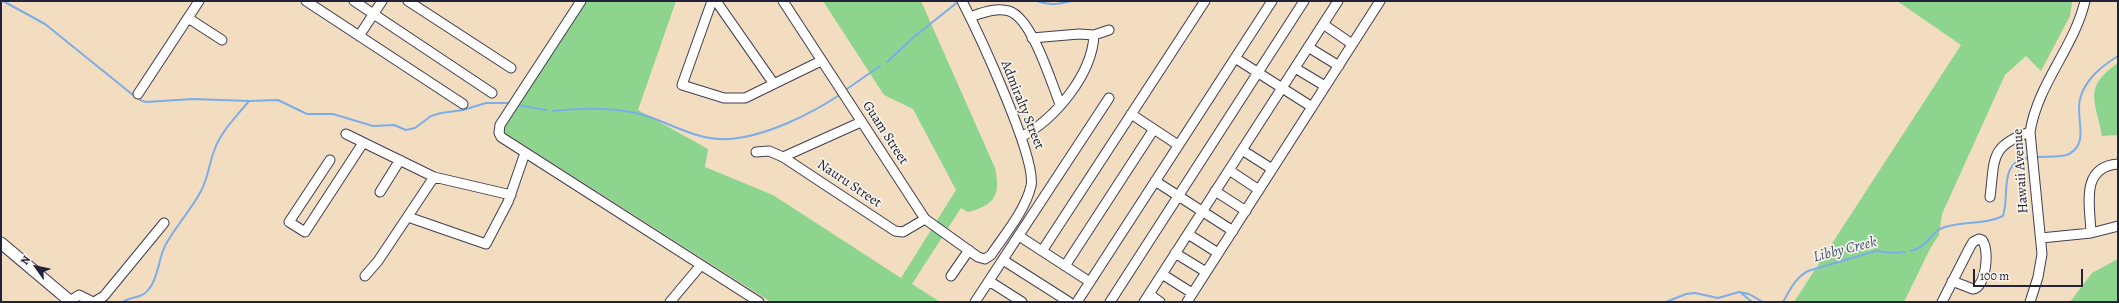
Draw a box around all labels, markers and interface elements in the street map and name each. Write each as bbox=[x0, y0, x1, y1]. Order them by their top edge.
street label: Admiralty Street bbox=[997, 58, 1047, 152]
street label: Guam Street bbox=[858, 98, 912, 168]
street label: Hawaii Avenue bbox=[2010, 128, 2032, 214]
street label: Nauru Street bbox=[814, 156, 884, 212]
water label: Libby Creek bbox=[1811, 233, 1879, 267]
north arrow bbox=[16, 247, 56, 287]
text: N bbox=[17, 253, 34, 268]
scale bar bbox=[1975, 261, 2085, 287]
text: 100 m bbox=[1980, 268, 2009, 284]

